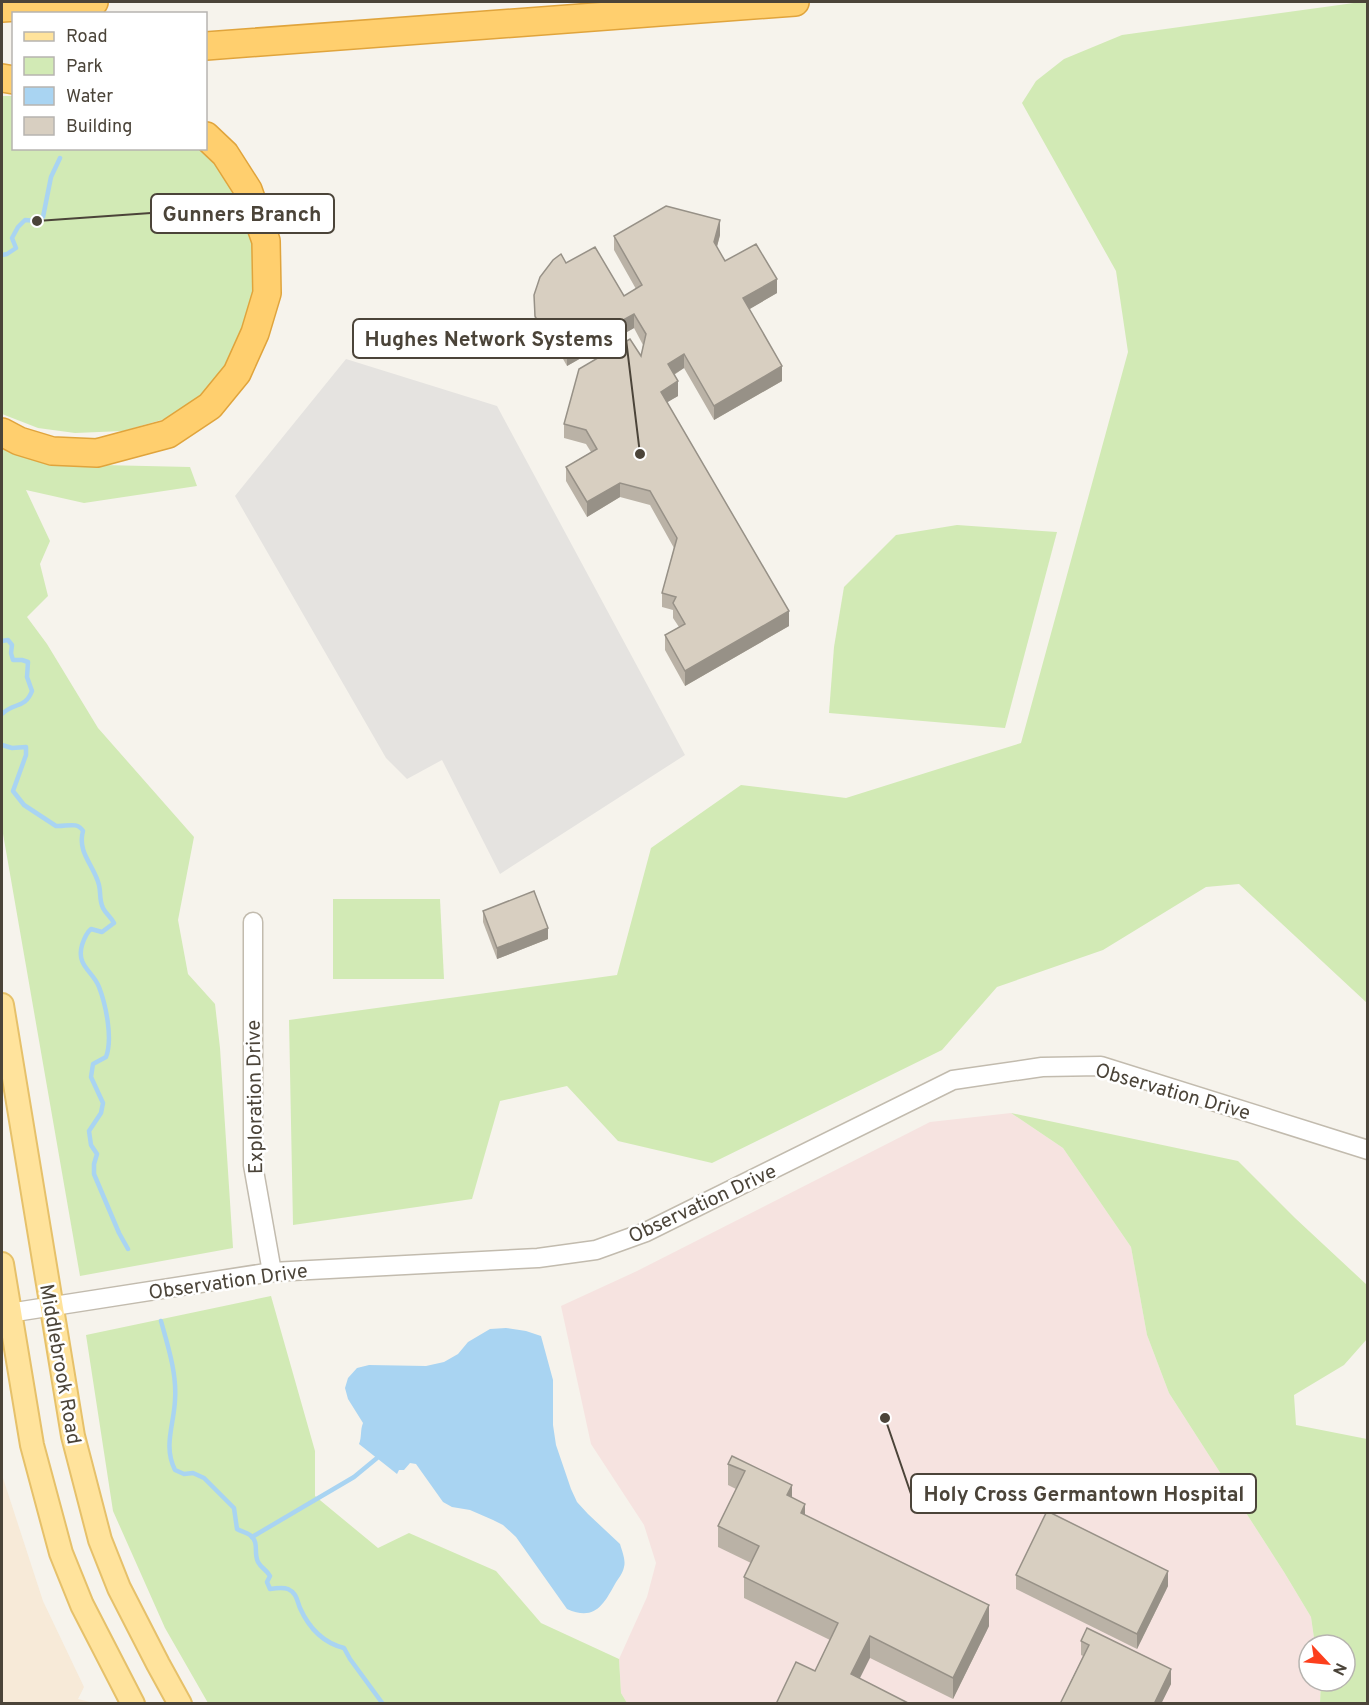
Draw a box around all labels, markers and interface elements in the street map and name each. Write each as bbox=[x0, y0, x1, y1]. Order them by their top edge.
legend bbox=[12, 12, 207, 150]
text: Road bbox=[66, 26, 108, 49]
text: Park bbox=[66, 56, 103, 79]
text: Water bbox=[66, 86, 113, 109]
text: Building bbox=[66, 116, 132, 139]
callout: Gunners Branch bbox=[151, 194, 334, 233]
text: Gunners Branch bbox=[163, 202, 321, 229]
callout: Hughes Network Systems bbox=[353, 319, 626, 358]
text: Hughes Network Systems bbox=[365, 327, 613, 354]
street label: Exploration Drive bbox=[242, 1020, 270, 1174]
street label: Observation Drive bbox=[1092, 1058, 1253, 1128]
street label: Observation Drive bbox=[625, 1159, 781, 1250]
street label: Observation Drive bbox=[147, 1259, 310, 1307]
street label: Middlebrook Road bbox=[32, 1282, 86, 1447]
callout: Holy Cross Germantown Hospital bbox=[911, 1474, 1256, 1513]
text: Holy Cross Germantown Hospital bbox=[924, 1482, 1244, 1509]
north arrow bbox=[1297, 1633, 1357, 1693]
text: N bbox=[1327, 1659, 1350, 1678]

